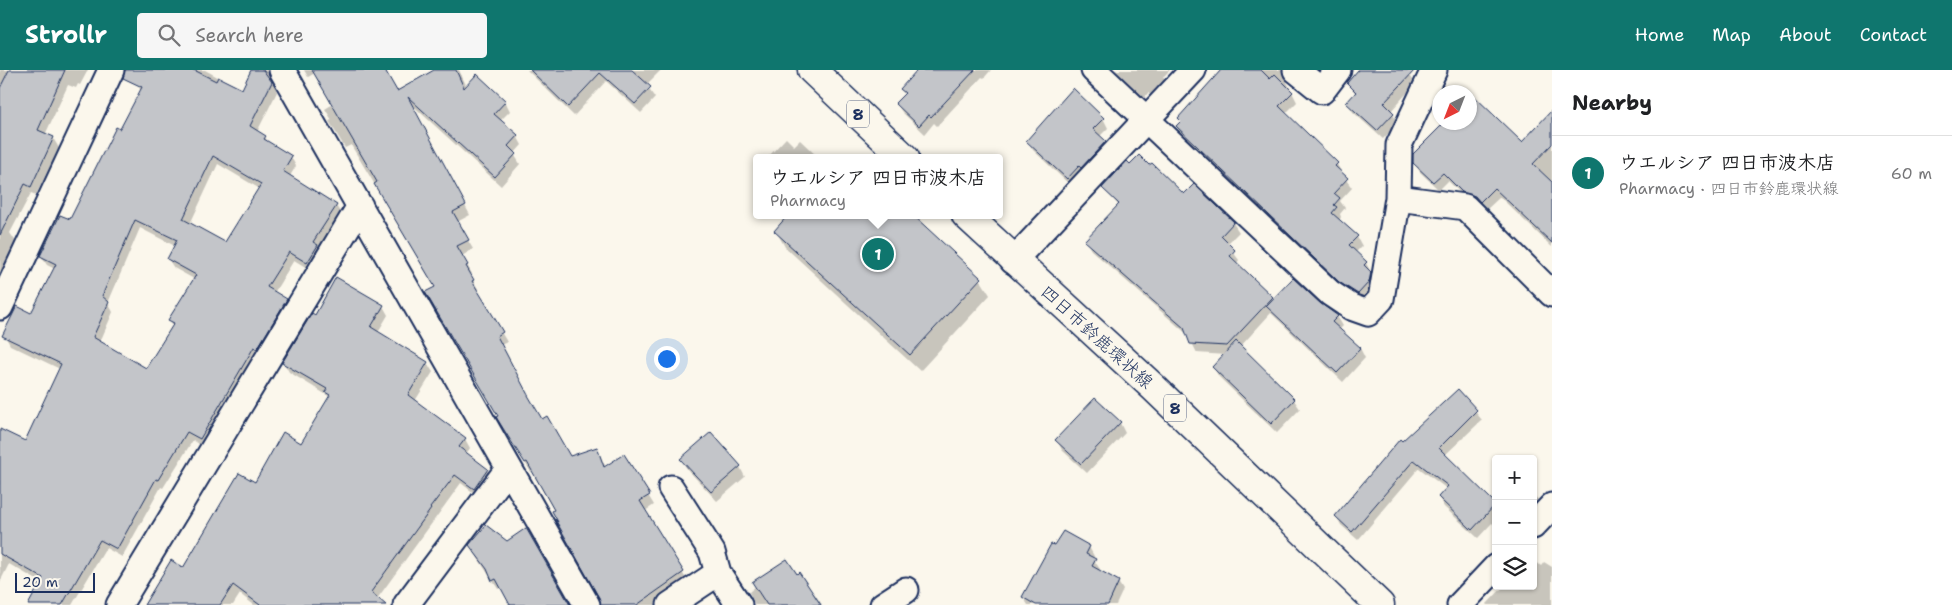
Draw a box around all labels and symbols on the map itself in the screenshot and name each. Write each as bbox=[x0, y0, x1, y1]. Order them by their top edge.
north arrow bbox=[1432, 85, 1477, 130]
road number: 8 bbox=[847, 101, 869, 128]
pin: 1 bbox=[862, 235, 894, 273]
street label: 四日市鈴鹿環状線 bbox=[1035, 280, 1159, 394]
your location bbox=[654, 346, 680, 372]
road number: 8 bbox=[1164, 394, 1186, 422]
scale bar bbox=[15, 570, 95, 593]

